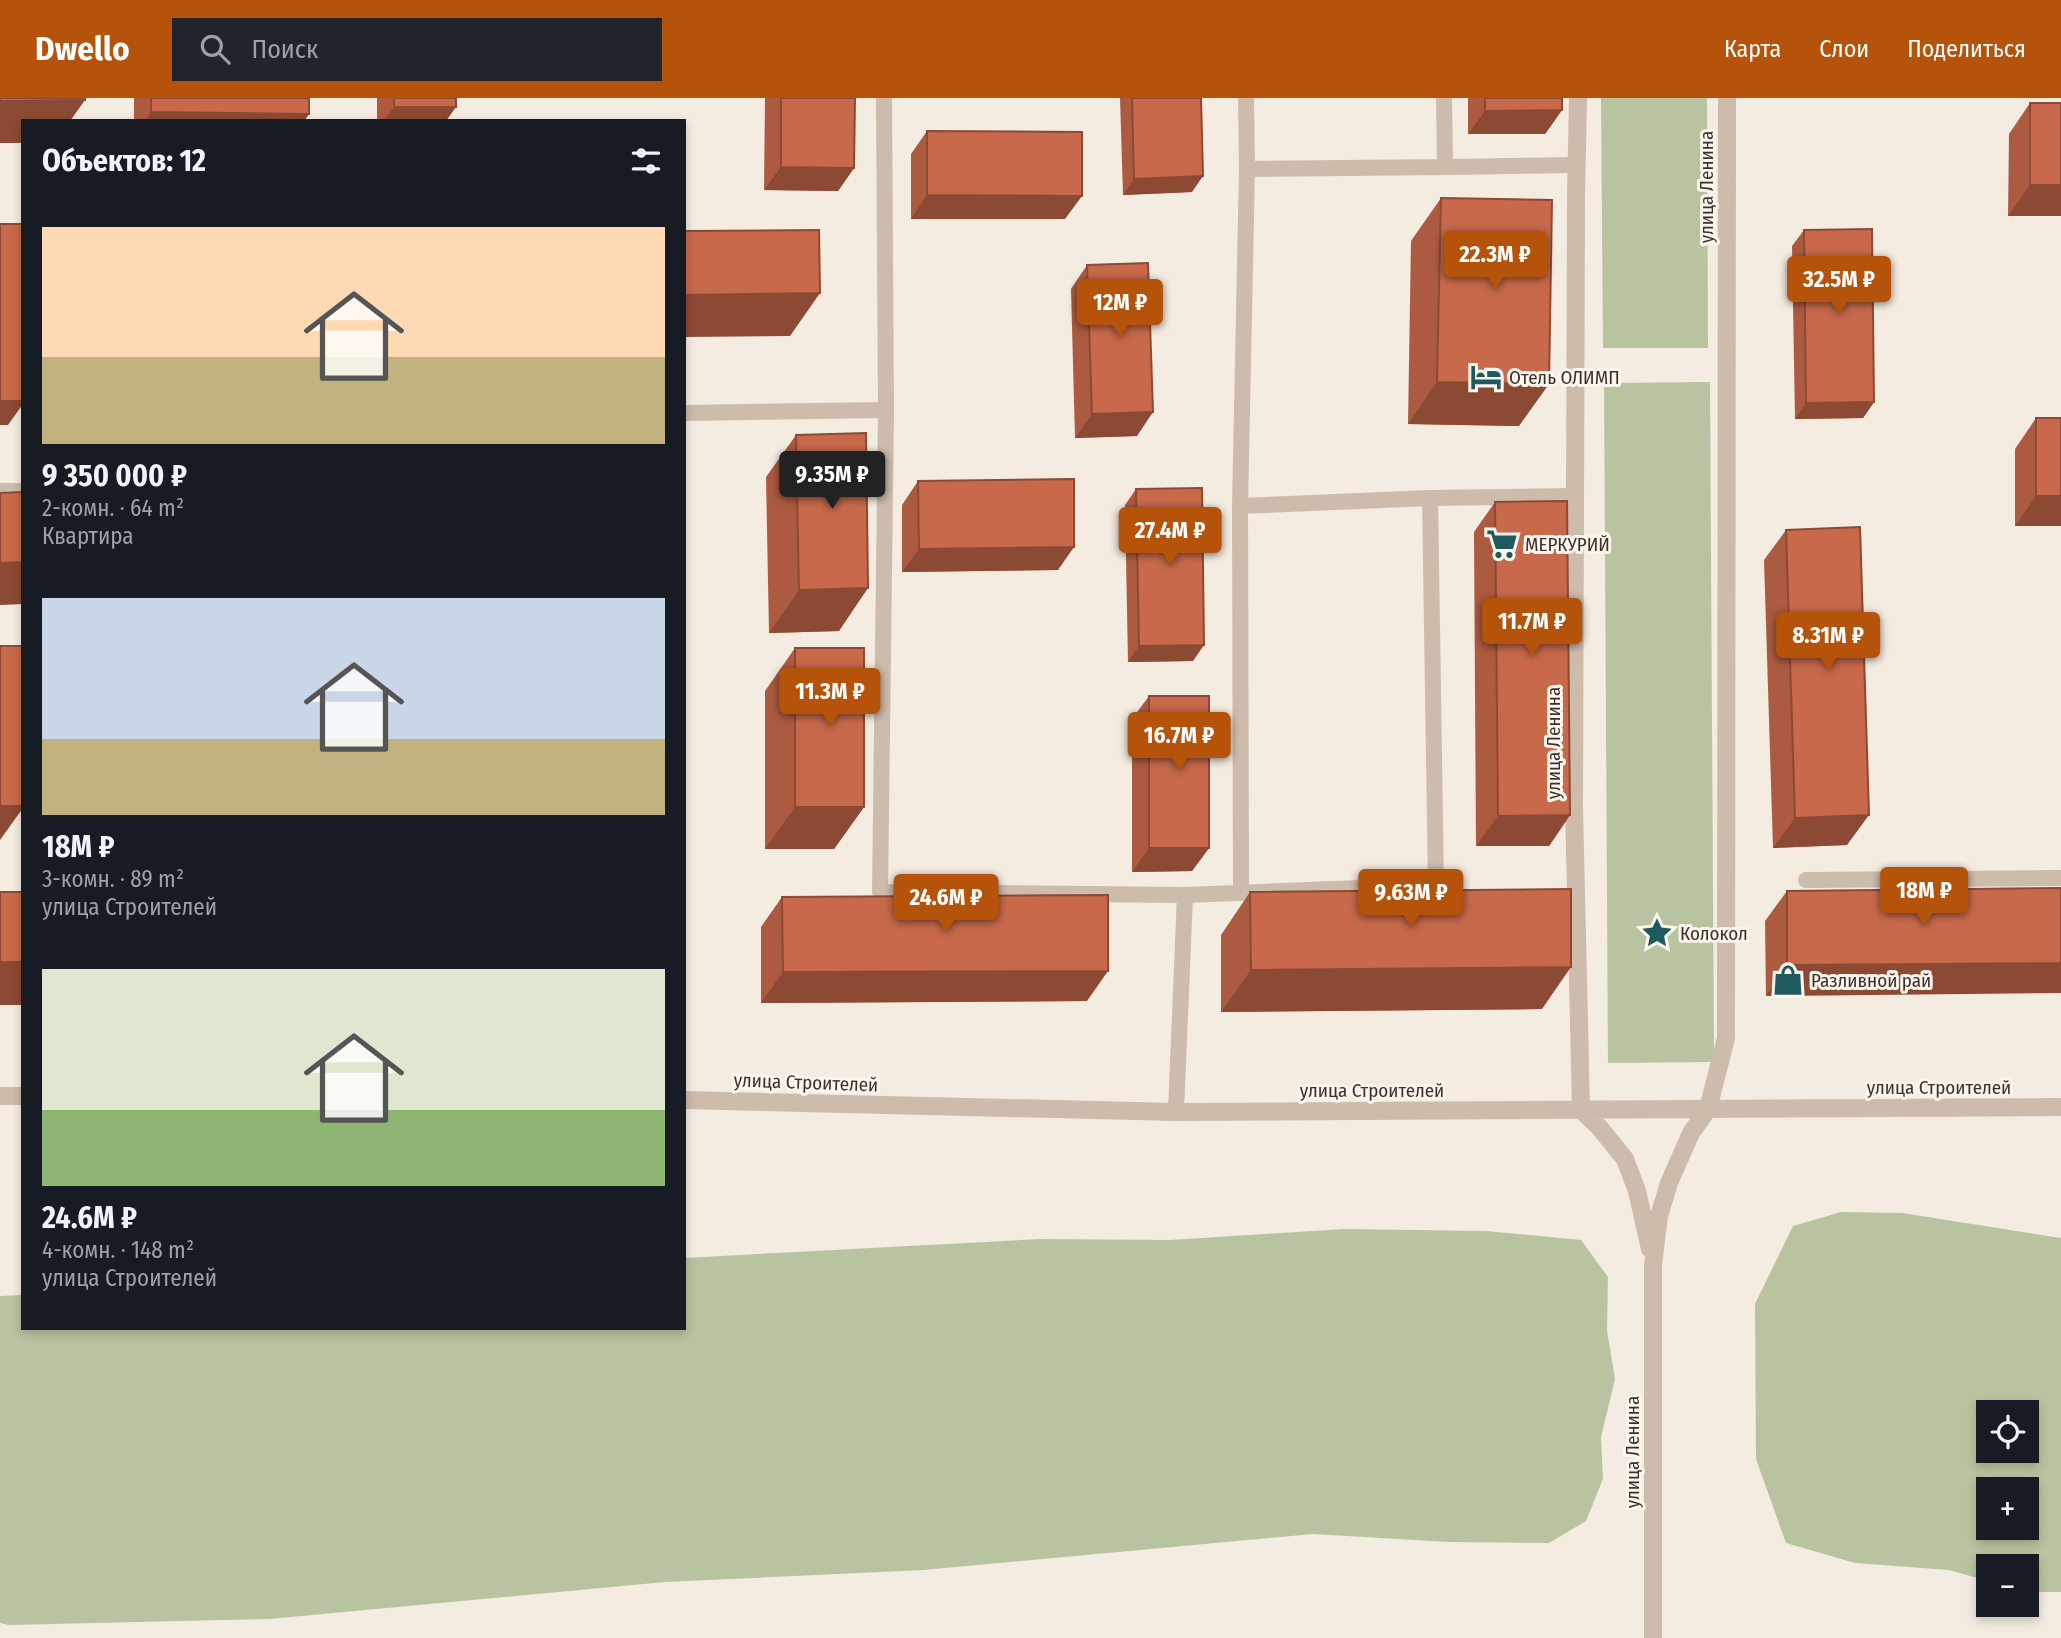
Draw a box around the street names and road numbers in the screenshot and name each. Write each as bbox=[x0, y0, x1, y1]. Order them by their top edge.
street label: улица Ленина bbox=[1695, 131, 1718, 243]
street label: улица Ленина bbox=[1542, 687, 1565, 799]
street label: улица Строителей bbox=[733, 1068, 879, 1097]
street label: улица Строителей bbox=[1867, 1076, 2011, 1099]
street label: улица Строителей bbox=[1300, 1079, 1444, 1102]
street label: улица Ленина bbox=[1621, 1396, 1644, 1508]

